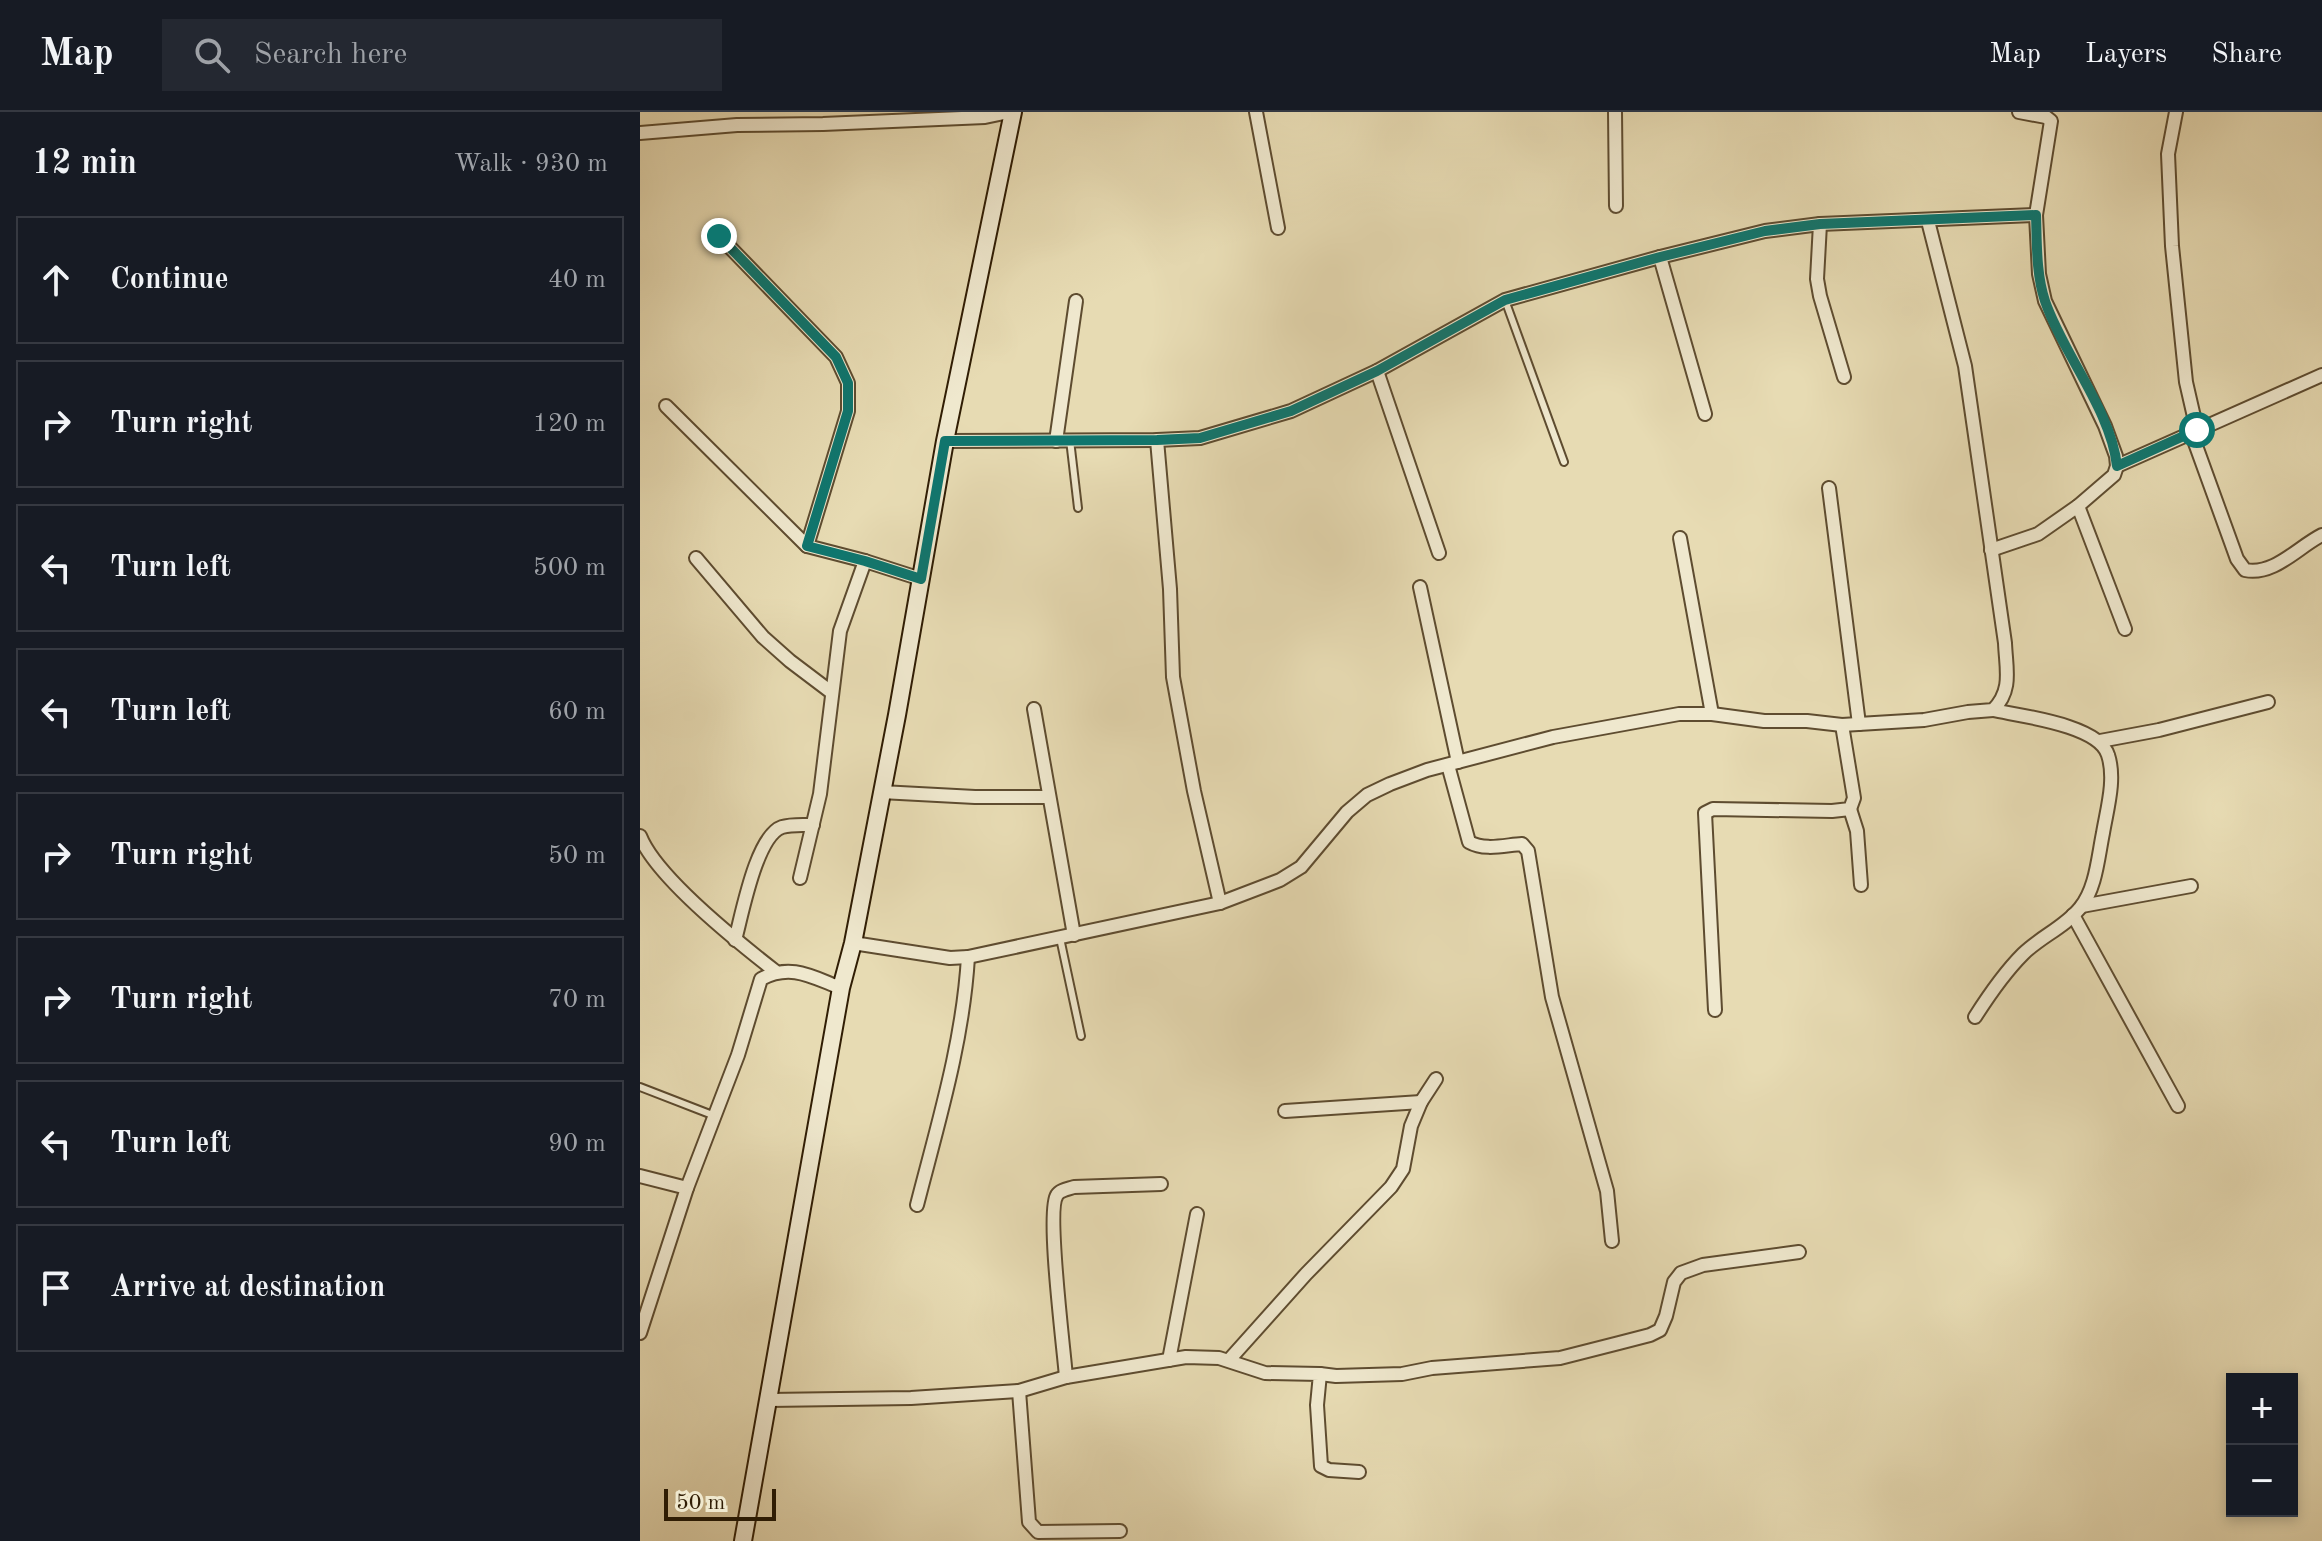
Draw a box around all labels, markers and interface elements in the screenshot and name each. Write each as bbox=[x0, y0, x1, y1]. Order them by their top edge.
search box bbox=[162, 19, 722, 91]
icon: search bbox=[190, 33, 234, 77]
text: Map bbox=[40, 36, 114, 74]
text: Search here bbox=[254, 40, 407, 70]
text: Map bbox=[1989, 41, 2041, 69]
text: Layers bbox=[2085, 41, 2167, 69]
text: Share bbox=[2211, 41, 2282, 69]
text: 12 min bbox=[32, 147, 137, 181]
text: Walk · 930 m bbox=[454, 151, 608, 177]
route end bbox=[701, 218, 737, 254]
icon: ahead bbox=[34, 258, 78, 302]
text: Continue bbox=[110, 265, 229, 295]
text: 40 m bbox=[548, 267, 606, 293]
icon: right bbox=[34, 402, 78, 446]
text: Turn right bbox=[110, 409, 252, 439]
text: 120 m bbox=[533, 411, 606, 437]
route start bbox=[2179, 412, 2215, 448]
icon: left bbox=[34, 546, 78, 590]
text: Turn left bbox=[110, 553, 231, 583]
text: 500 m bbox=[533, 555, 606, 581]
icon: left bbox=[34, 690, 78, 734]
text: Turn left bbox=[110, 697, 231, 727]
text: 60 m bbox=[548, 699, 606, 725]
icon: right bbox=[34, 834, 78, 878]
text: Turn right bbox=[110, 841, 252, 871]
text: 50 m bbox=[548, 843, 606, 869]
icon: right bbox=[34, 978, 78, 1022]
text: Turn right bbox=[110, 985, 252, 1015]
text: 70 m bbox=[548, 987, 606, 1013]
icon: left bbox=[34, 1122, 78, 1166]
text: Turn left bbox=[110, 1129, 231, 1159]
text: 90 m bbox=[548, 1131, 606, 1157]
icon: arrive bbox=[34, 1266, 78, 1310]
text: Arrive at destination bbox=[110, 1273, 385, 1303]
map controls bbox=[2226, 1373, 2298, 1517]
button: + bbox=[2226, 1373, 2298, 1445]
button: − bbox=[2226, 1445, 2298, 1517]
scale bar bbox=[664, 1485, 776, 1521]
text: 50 m bbox=[676, 1492, 725, 1514]

